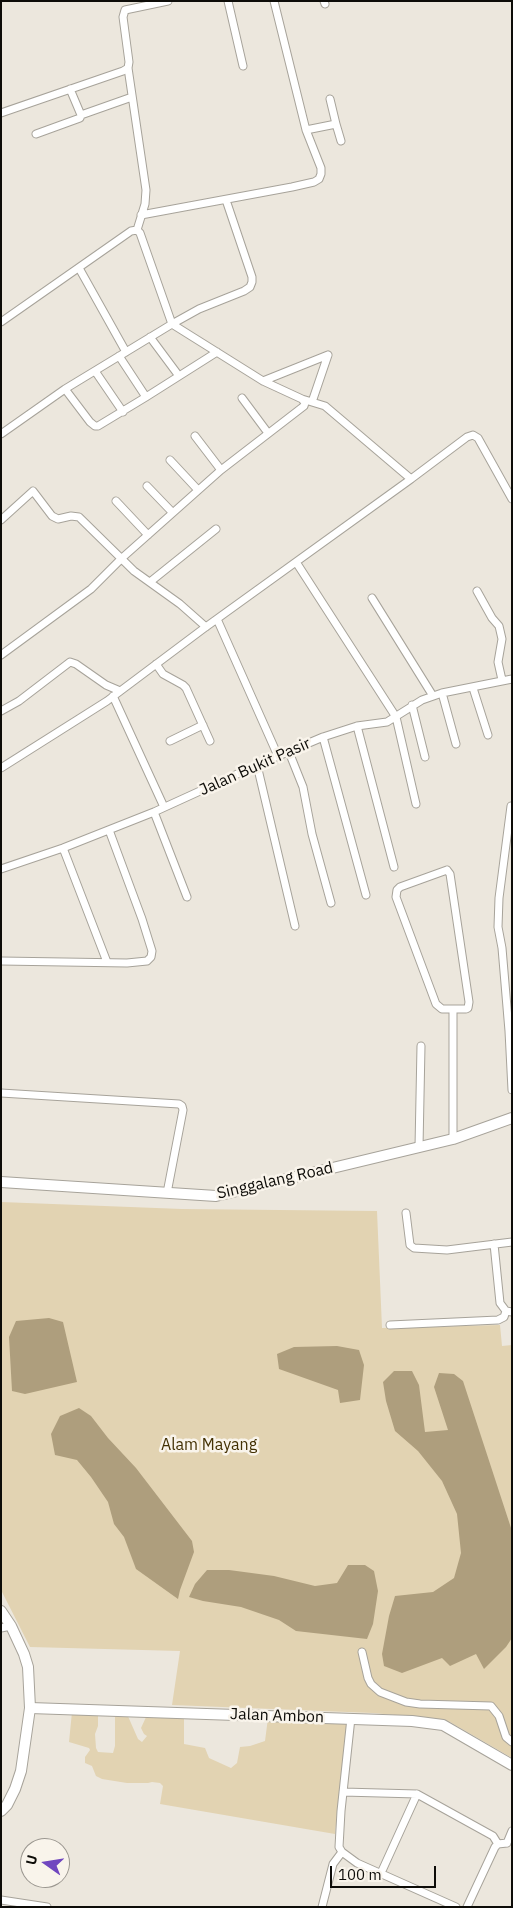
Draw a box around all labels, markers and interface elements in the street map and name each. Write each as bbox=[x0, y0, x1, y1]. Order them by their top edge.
street label: Jalan Bukit Pasir bbox=[196, 734, 314, 800]
street label: Singgalang Road bbox=[215, 1158, 335, 1204]
park label: Alam Mayang bbox=[161, 1435, 257, 1455]
street label: Jalan Ambon bbox=[230, 1705, 324, 1727]
north arrow bbox=[20, 1838, 70, 1888]
text: U bbox=[21, 1853, 41, 1867]
scale bar bbox=[333, 1856, 439, 1888]
text: 100 m bbox=[338, 1865, 382, 1884]

